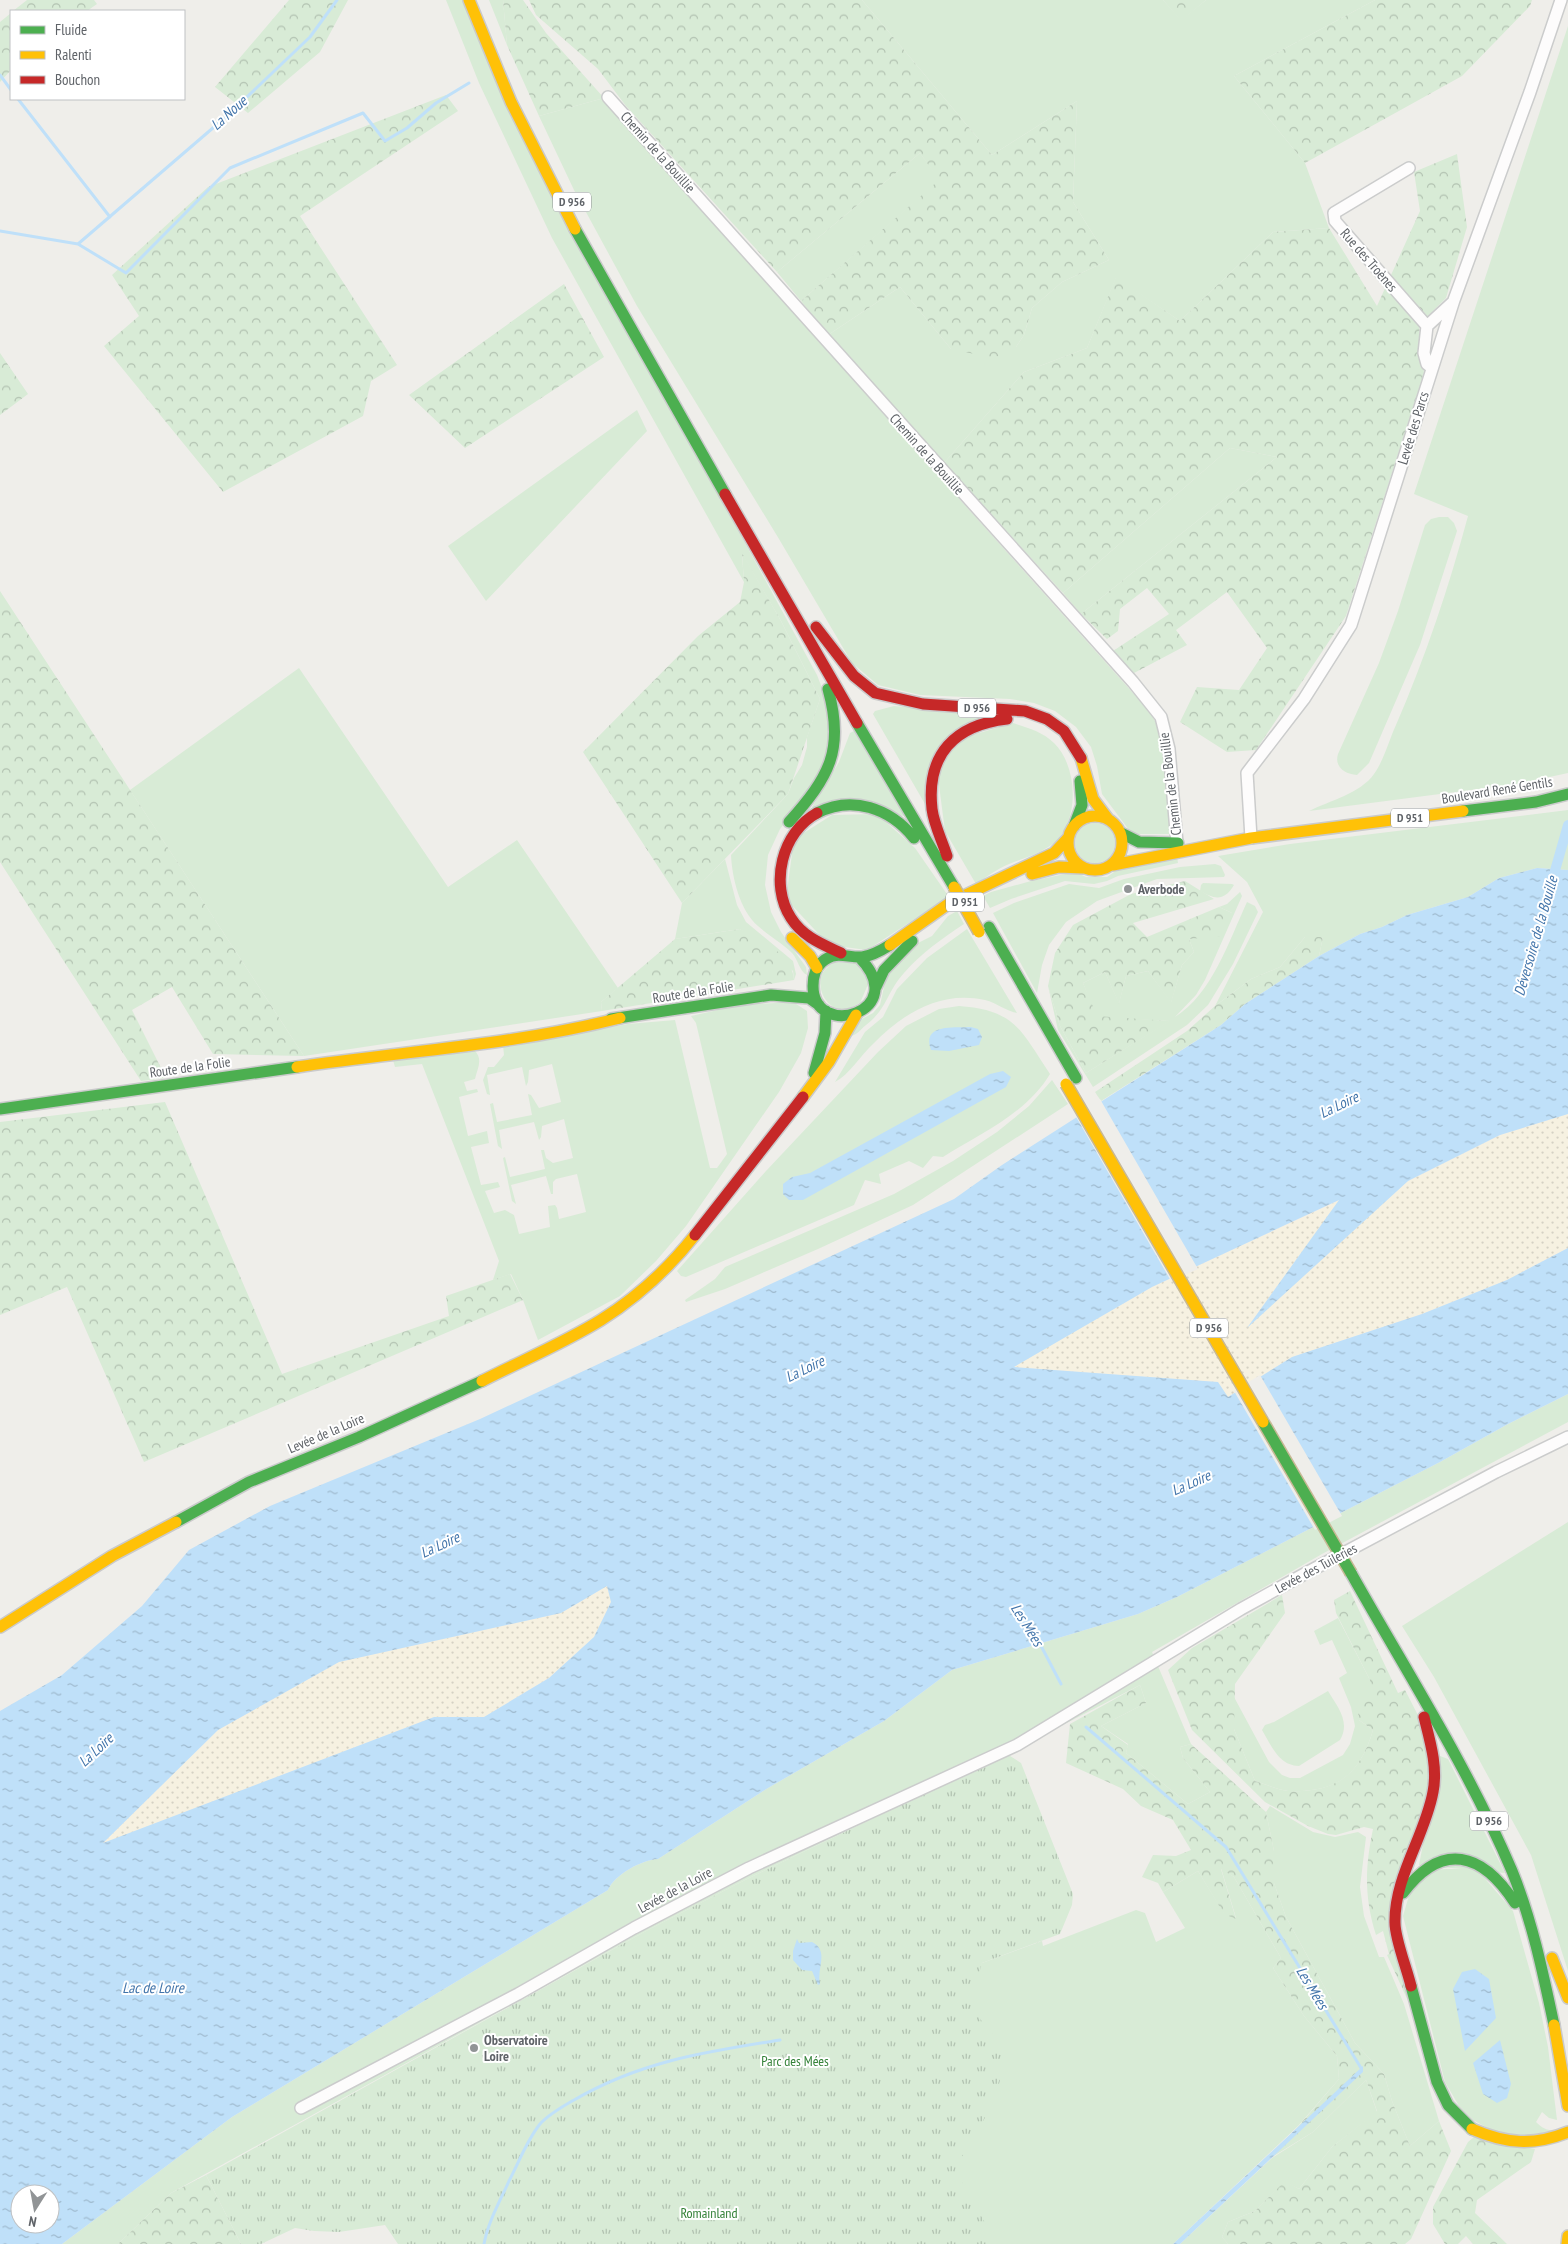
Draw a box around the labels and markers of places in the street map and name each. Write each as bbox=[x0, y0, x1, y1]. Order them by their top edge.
place label: Averbode bbox=[1137, 880, 1185, 898]
marker: Averbode bbox=[1122, 883, 1134, 895]
place label: Observatoire Loire bbox=[484, 2031, 548, 2065]
marker: Observatoire Loire bbox=[468, 2042, 480, 2054]

